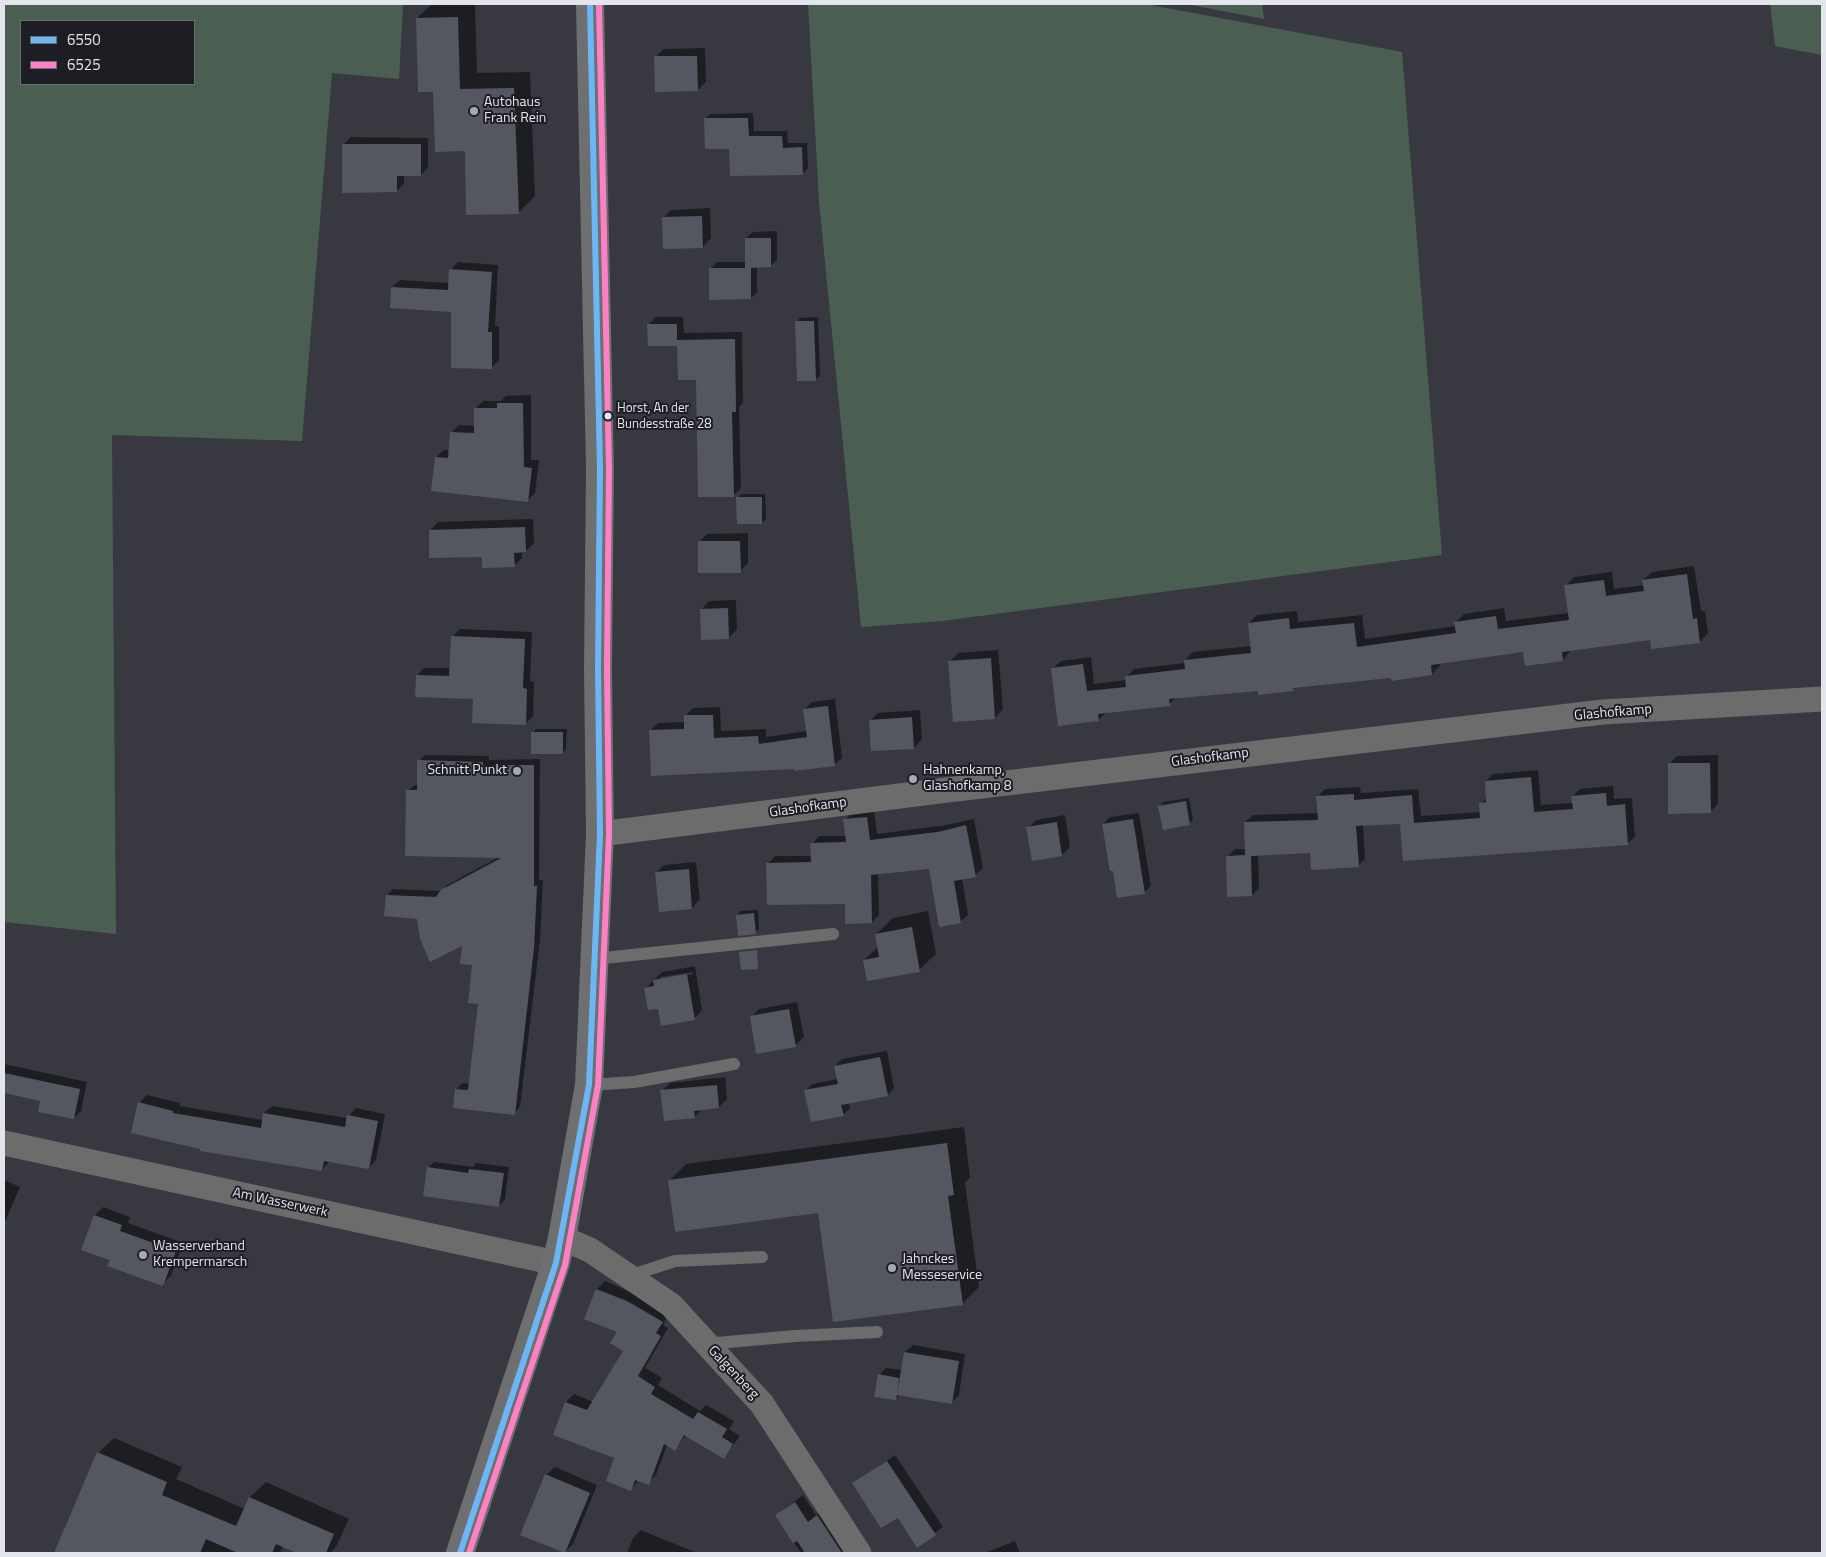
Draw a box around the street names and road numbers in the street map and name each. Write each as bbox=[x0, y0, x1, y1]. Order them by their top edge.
street label: Glashofkamp bbox=[1574, 701, 1652, 725]
street label: Glashofkamp bbox=[1170, 745, 1250, 771]
street label: Glashofkamp bbox=[768, 794, 848, 822]
street label: Am Wasserwerk bbox=[231, 1185, 329, 1221]
street label: Galgenberg bbox=[704, 1343, 762, 1403]

